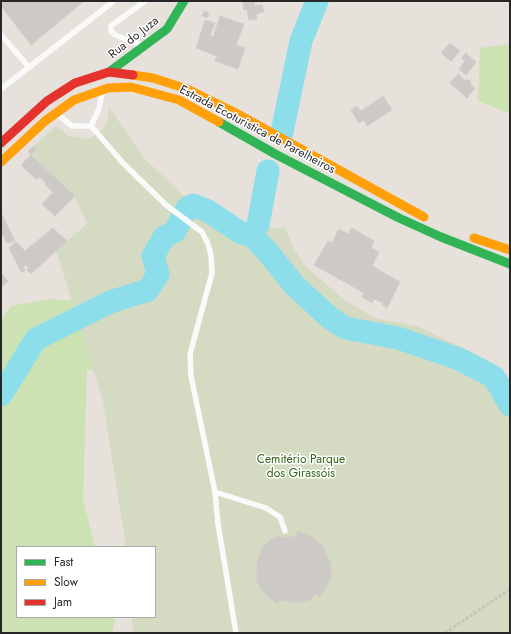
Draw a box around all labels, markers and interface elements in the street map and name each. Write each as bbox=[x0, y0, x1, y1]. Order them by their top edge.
street label: Rua do Juza bbox=[106, 14, 162, 62]
street label: Estrada Ecoturistica de Parelheiros bbox=[177, 83, 337, 177]
park label: Cemitério Parque dos Girassóis bbox=[257, 453, 345, 481]
legend bbox=[16, 546, 156, 618]
text: Fast bbox=[54, 553, 73, 571]
text: Slow bbox=[54, 573, 78, 591]
text: Jam bbox=[54, 593, 72, 611]

